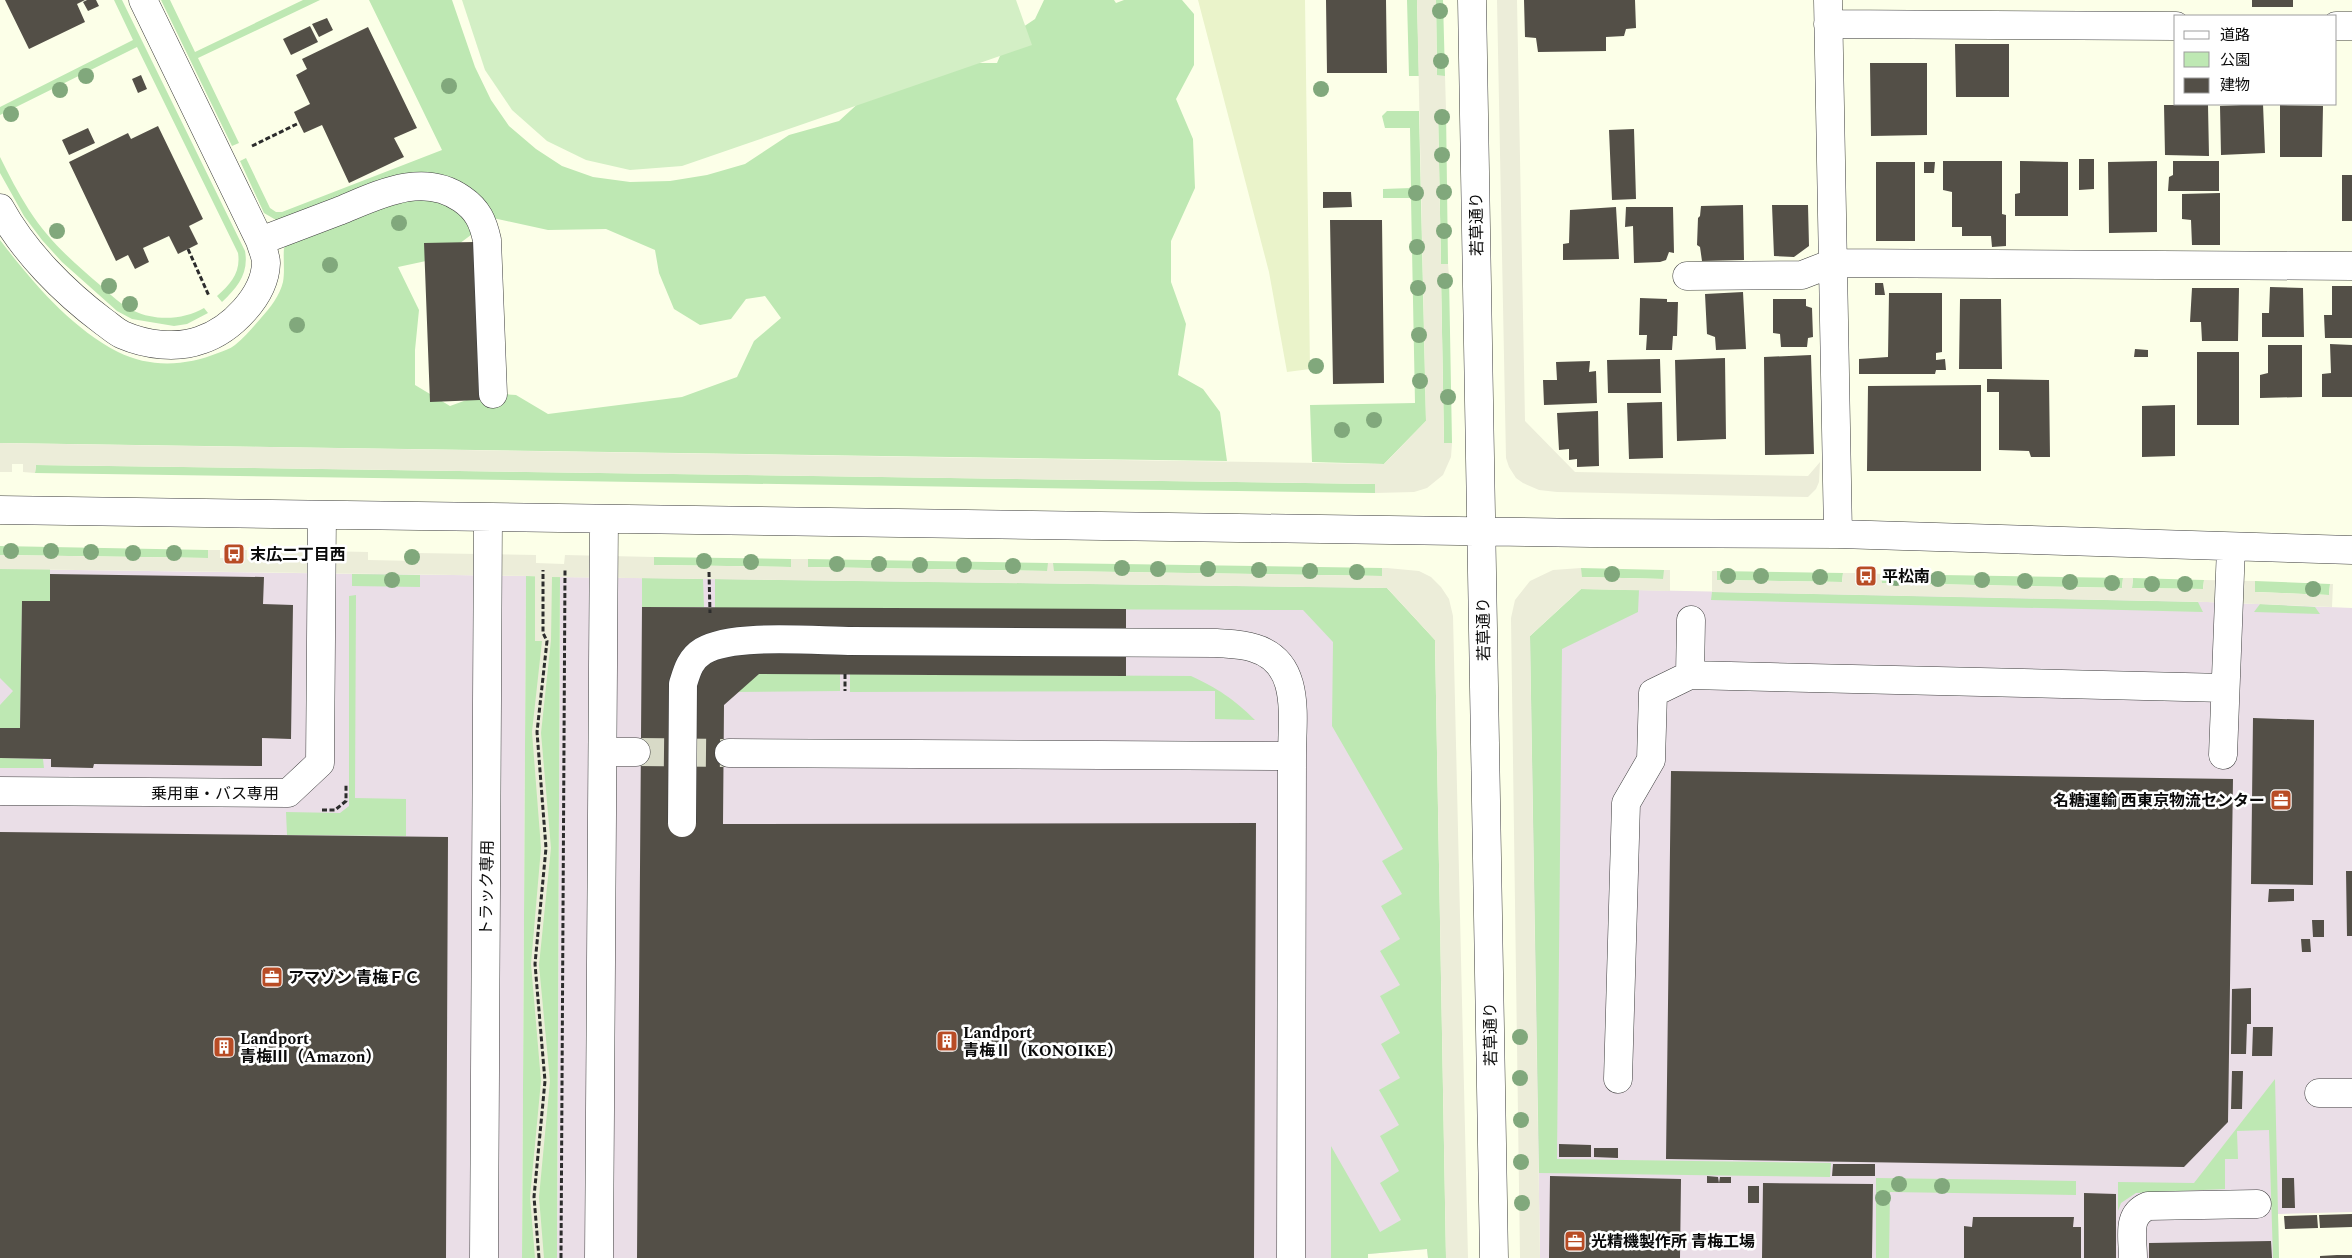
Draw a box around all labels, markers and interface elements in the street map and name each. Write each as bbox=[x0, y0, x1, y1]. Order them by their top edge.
legend bbox=[2174, 15, 2337, 105]
text: 道路 bbox=[2220, 24, 2250, 47]
text: 公園 bbox=[2220, 49, 2250, 72]
text: 建物 bbox=[2220, 74, 2250, 97]
street label: 若草通り bbox=[1464, 192, 1490, 256]
bus stop icon: 末広二丁目西 bbox=[222, 542, 246, 566]
place label: 末広二丁目西 bbox=[250, 543, 346, 567]
bus stop icon: 平松南 bbox=[1854, 564, 1878, 588]
place label: 平松南 bbox=[1882, 565, 1930, 589]
street label: 若草通り bbox=[1471, 597, 1497, 661]
street label: 乗用車・バス専用 bbox=[151, 782, 279, 806]
office icon: 名糖運輸 西東京物流センター bbox=[2269, 788, 2293, 812]
place label: 名糖運輸 西東京物流センター bbox=[2053, 789, 2265, 813]
street label: トラック専用 bbox=[474, 840, 500, 936]
office icon: アマゾン 青梅ＦＣ bbox=[260, 965, 284, 989]
place label: アマゾン 青梅ＦＣ bbox=[288, 966, 420, 990]
street label: 若草通り bbox=[1478, 1002, 1504, 1066]
place label: Landport 青梅Ⅱ（KONOIKE） bbox=[963, 1021, 1123, 1063]
place label: Landport 青梅Ⅲ（Amazon） bbox=[240, 1027, 382, 1069]
building icon: Landport 青梅Ⅱ（KONOIKE） bbox=[935, 1029, 959, 1053]
building icon: Landport 青梅Ⅲ（Amazon） bbox=[212, 1035, 236, 1059]
office icon: 光精機製作所 青梅工場 bbox=[1563, 1229, 1587, 1253]
place label: 光精機製作所 青梅工場 bbox=[1591, 1230, 1755, 1254]

